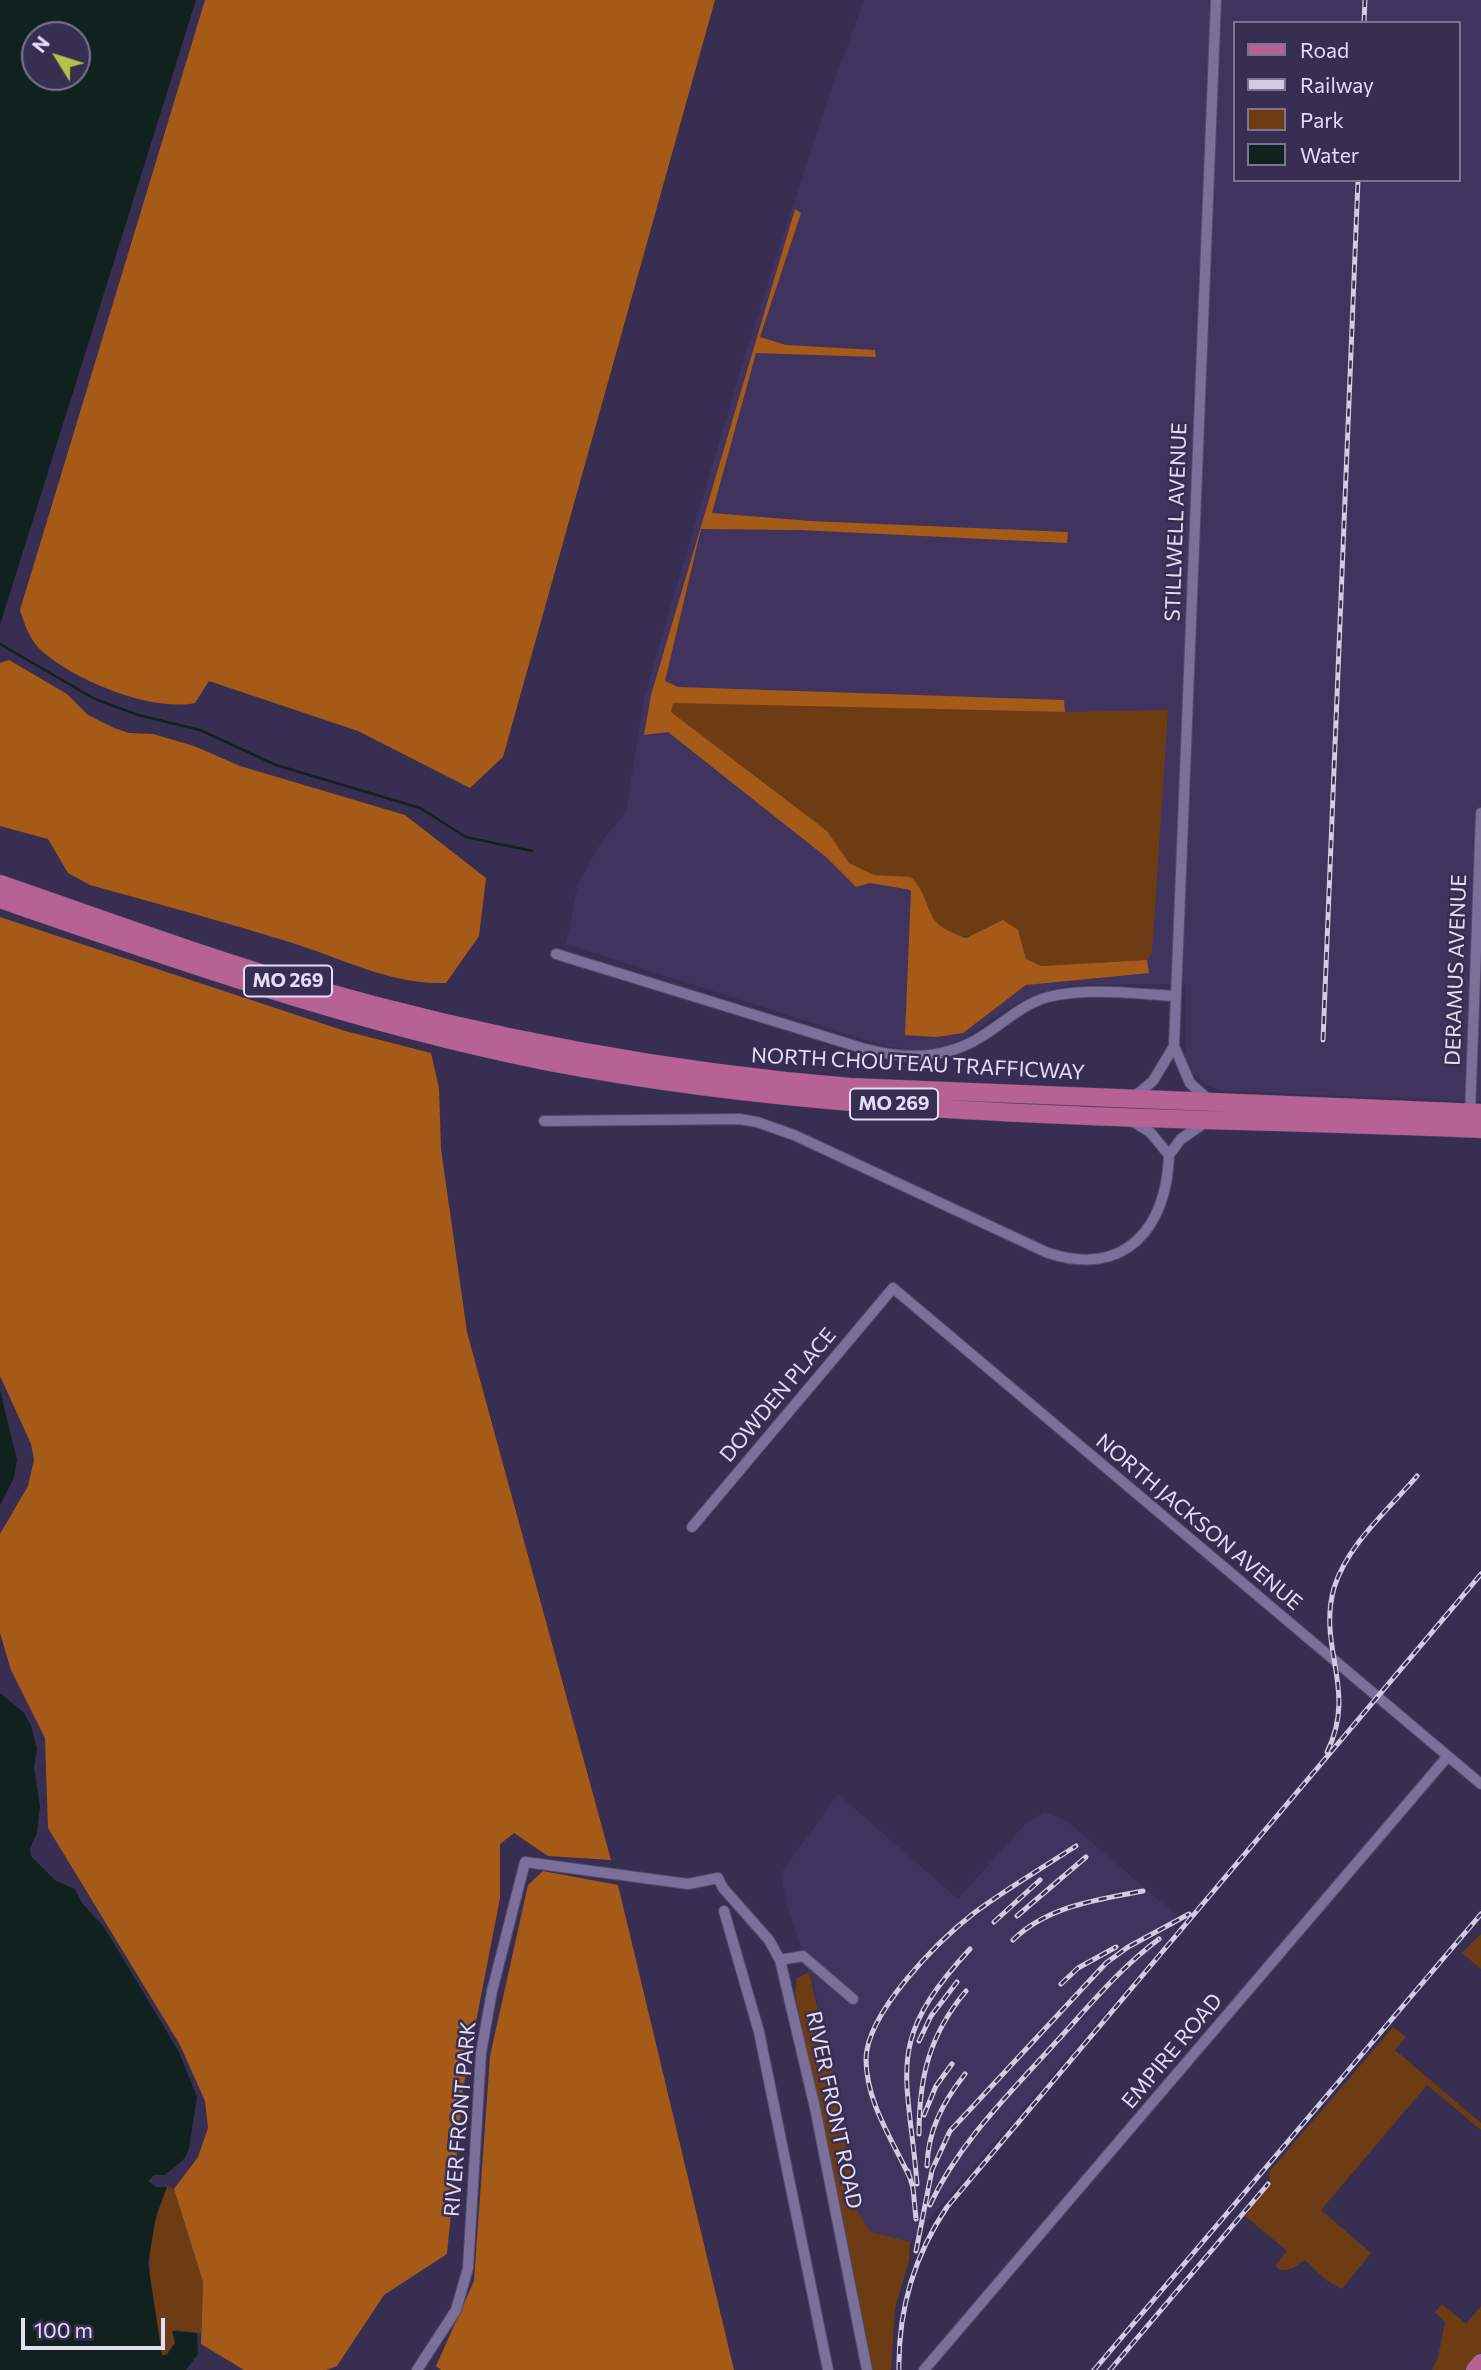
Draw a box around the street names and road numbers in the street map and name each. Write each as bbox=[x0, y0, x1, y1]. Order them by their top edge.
street label: STILLWELL AVENUE bbox=[1160, 422, 1192, 622]
street label: DERAMUS AVENUE bbox=[1440, 874, 1472, 1066]
road number: MO 269 bbox=[244, 965, 332, 996]
street label: NORTH CHOUTEAU TRAFFICWAY bbox=[750, 1043, 1086, 1085]
road number: MO 269 bbox=[850, 1088, 938, 1120]
street label: DOWDEN PLACE bbox=[715, 1323, 841, 1467]
street label: NORTH JACKSON AVENUE bbox=[1091, 1428, 1307, 1616]
street label: EMPIRE ROAD bbox=[1117, 1988, 1227, 2114]
street label: RIVER FRONT ROAD bbox=[801, 2009, 867, 2211]
street label: RIVER FRONT PARK bbox=[439, 2020, 481, 2218]

